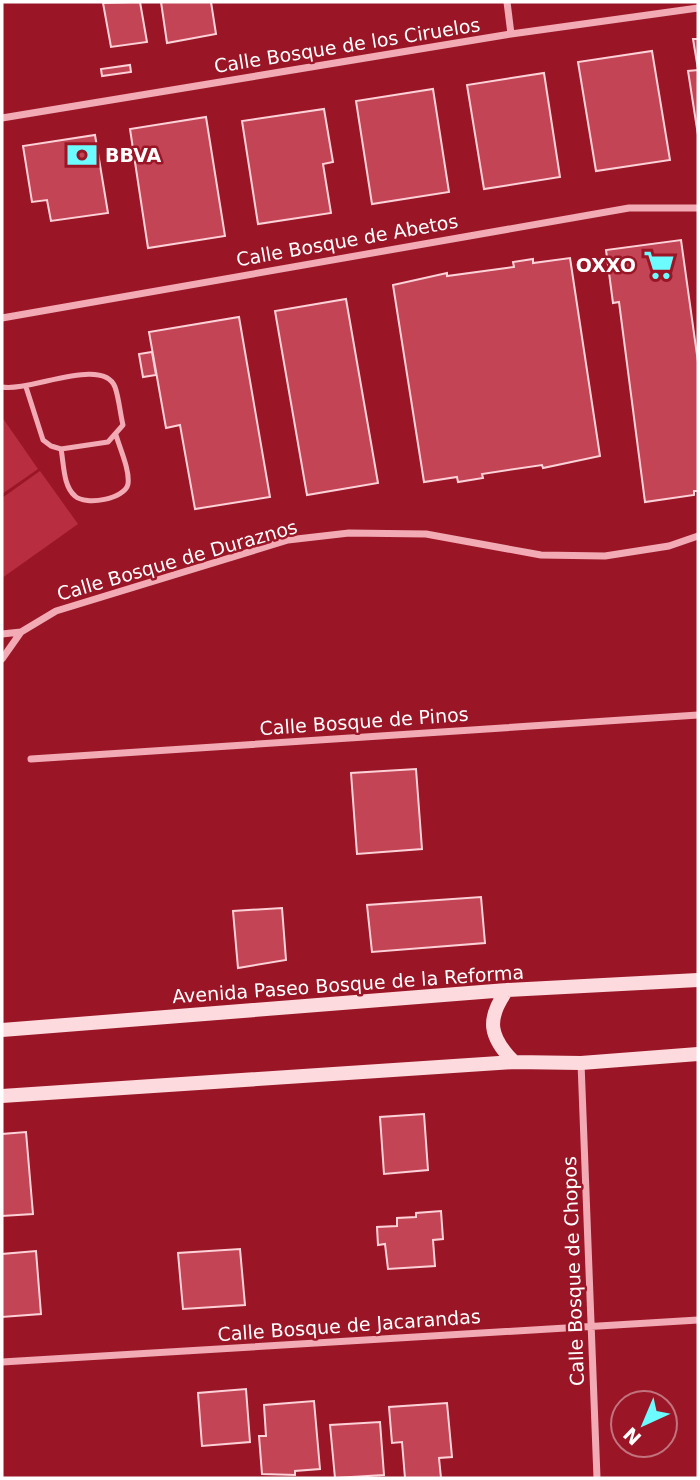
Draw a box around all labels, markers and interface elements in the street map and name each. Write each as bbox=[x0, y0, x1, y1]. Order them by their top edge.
street label: Calle Bosque de los Ciruelos bbox=[212, 13, 482, 77]
bank icon: BBVA bbox=[65, 138, 99, 172]
place label: BBVA bbox=[105, 144, 162, 166]
street label: Calle Bosque de Abetos bbox=[234, 210, 460, 270]
supermarket icon: OXXO bbox=[642, 248, 676, 282]
place label: OXXO bbox=[576, 254, 636, 276]
street label: Calle Bosque de Duraznos bbox=[54, 515, 300, 605]
street label: Calle Bosque de Pinos bbox=[259, 703, 469, 739]
street label: Avenida Paseo Bosque de la Reforma bbox=[171, 961, 525, 1007]
street label: Calle Bosque de Chopos bbox=[558, 1156, 588, 1386]
street label: Calle Bosque de Jacarandas bbox=[217, 1305, 481, 1345]
north arrow bbox=[609, 1389, 679, 1459]
text: N bbox=[619, 1423, 646, 1450]

